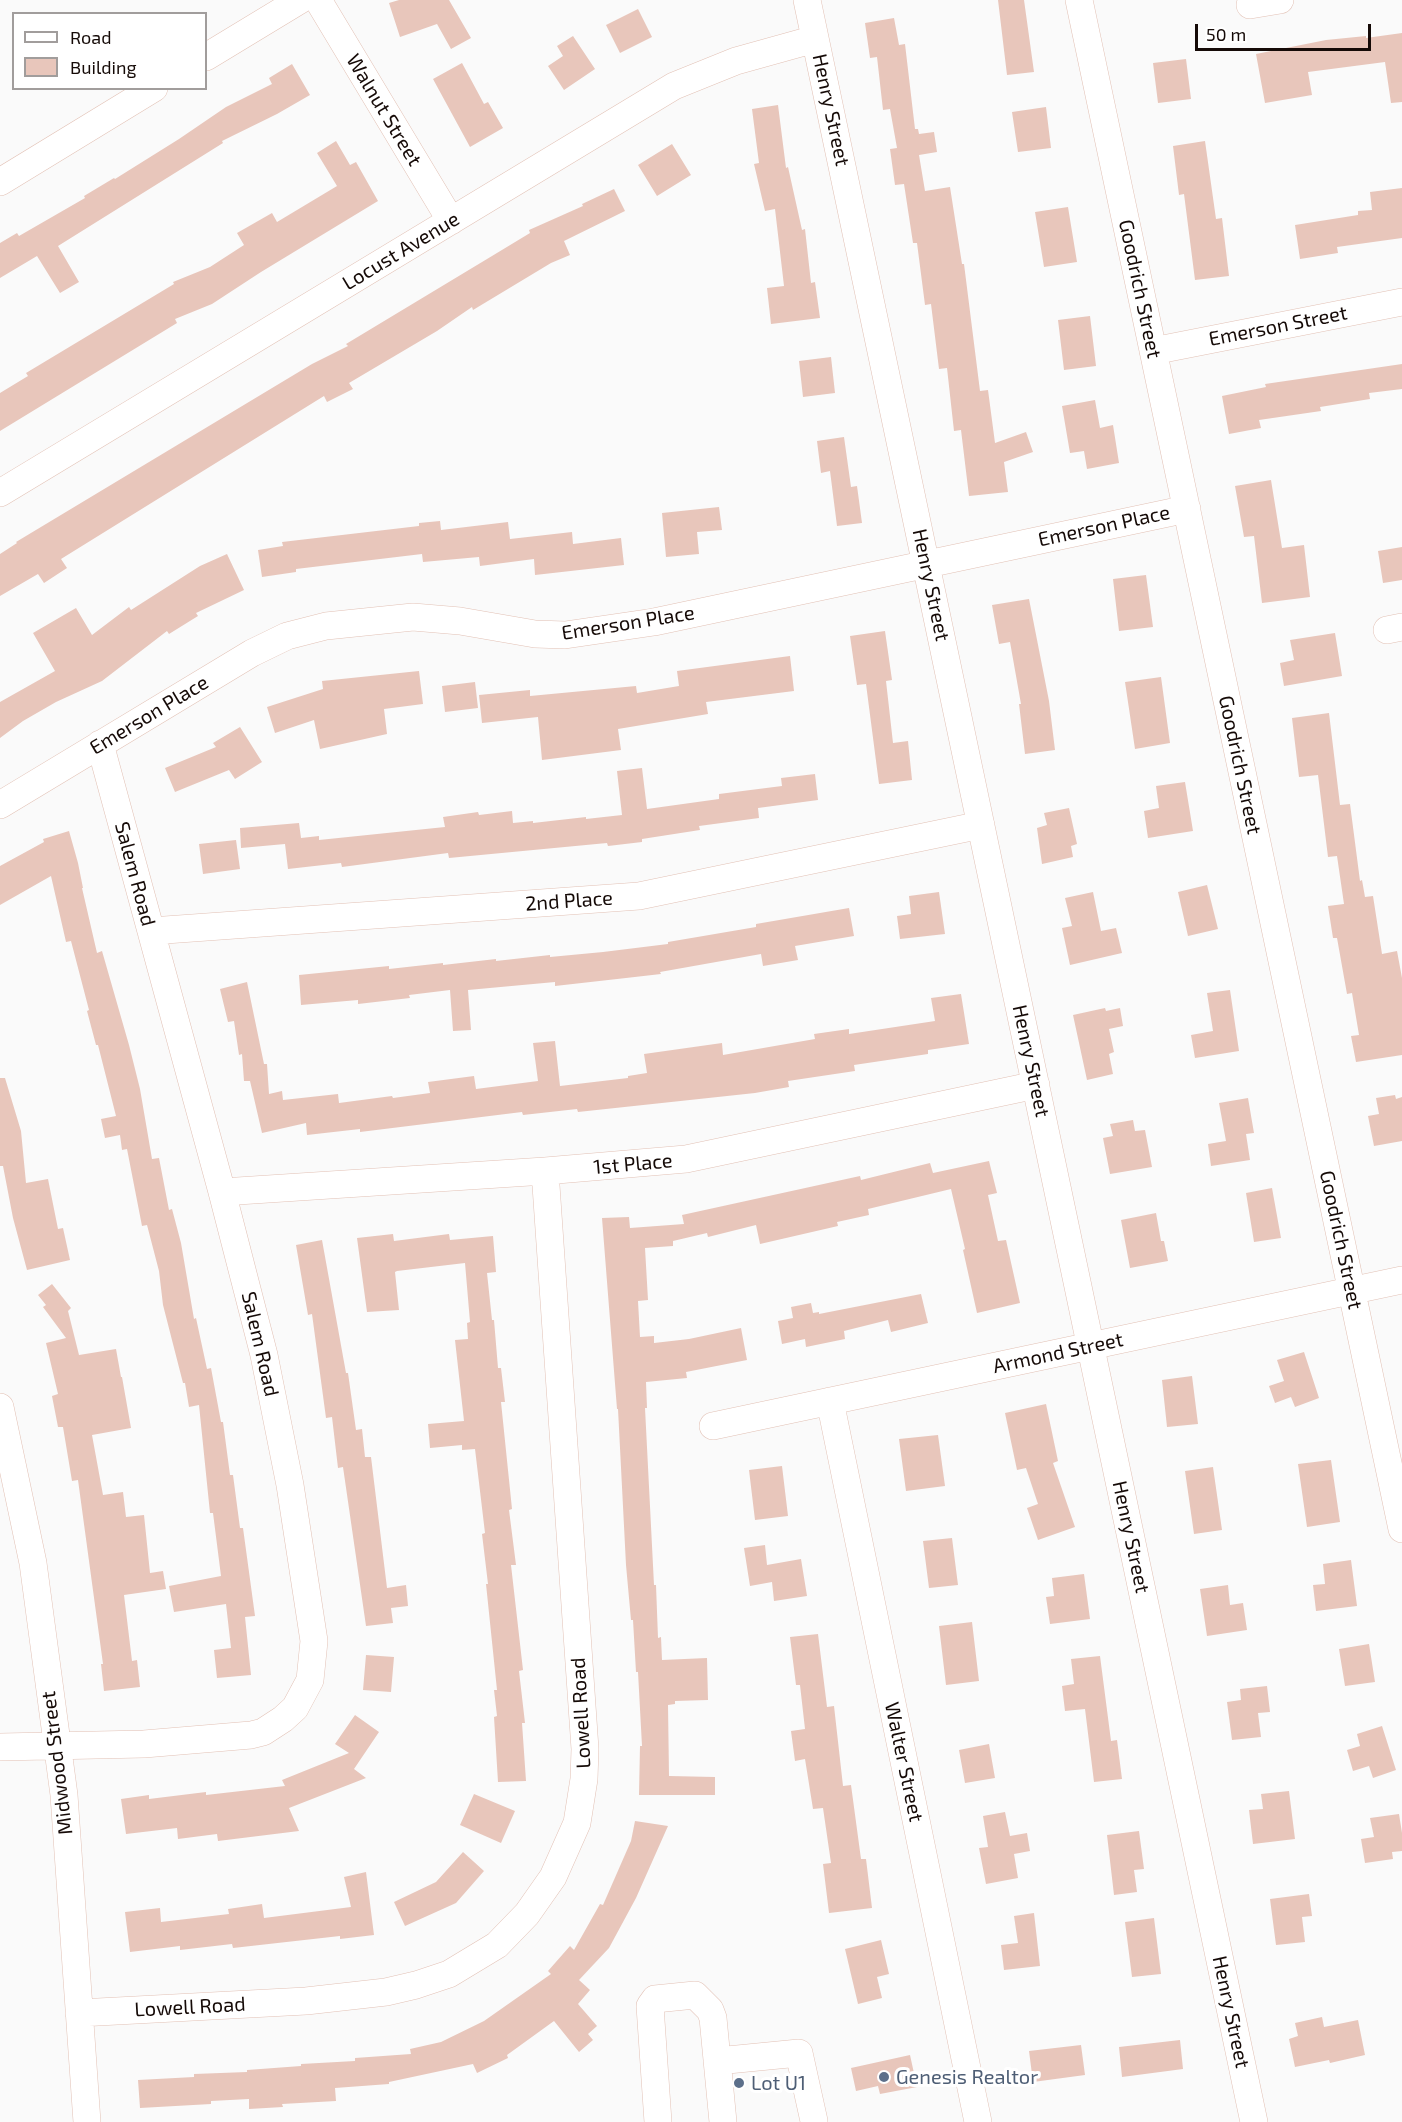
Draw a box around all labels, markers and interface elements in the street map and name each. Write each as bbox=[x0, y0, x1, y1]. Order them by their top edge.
legend bbox=[12, 12, 207, 90]
scale bar bbox=[1198, 12, 1374, 50]
text: 50 m bbox=[1206, 23, 1246, 45]
text: Road bbox=[70, 26, 111, 48]
street label: Walnut Street bbox=[341, 50, 427, 170]
street label: Henry Street bbox=[807, 52, 855, 168]
text: Building bbox=[70, 56, 137, 78]
street label: Locust Avenue bbox=[338, 207, 464, 295]
street label: Goodrich Street bbox=[1114, 217, 1166, 361]
street label: Emerson Street bbox=[1207, 301, 1349, 351]
street label: Emerson Place bbox=[1036, 500, 1172, 552]
street label: Henry Street bbox=[907, 527, 955, 643]
street label: Emerson Place bbox=[560, 601, 696, 645]
street label: Emerson Place bbox=[85, 670, 213, 760]
street label: Goodrich Street bbox=[1214, 693, 1266, 837]
street label: Salem Road bbox=[110, 819, 160, 929]
street label: 2nd Place bbox=[524, 886, 614, 916]
street label: Henry Street bbox=[1007, 1003, 1055, 1119]
street label: 1st Place bbox=[592, 1149, 674, 1179]
street label: Goodrich Street bbox=[1315, 1168, 1367, 1312]
street label: Salem Road bbox=[236, 1289, 284, 1399]
street label: Armond Street bbox=[991, 1327, 1125, 1379]
street label: Henry Street bbox=[1107, 1479, 1155, 1595]
street label: Lowell Road bbox=[566, 1657, 596, 1769]
street label: Midwood Street bbox=[36, 1690, 78, 1836]
street label: Walter Street bbox=[880, 1700, 928, 1824]
street label: Henry Street bbox=[1207, 1954, 1255, 2070]
street label: Lowell Road bbox=[134, 1992, 246, 2022]
place label: Genesis Realtor bbox=[896, 2065, 1038, 2089]
marker: Genesis Realtor bbox=[877, 2070, 891, 2084]
place label: Lot U1 bbox=[751, 2071, 806, 2095]
marker: Lot U1 bbox=[732, 2076, 746, 2090]

